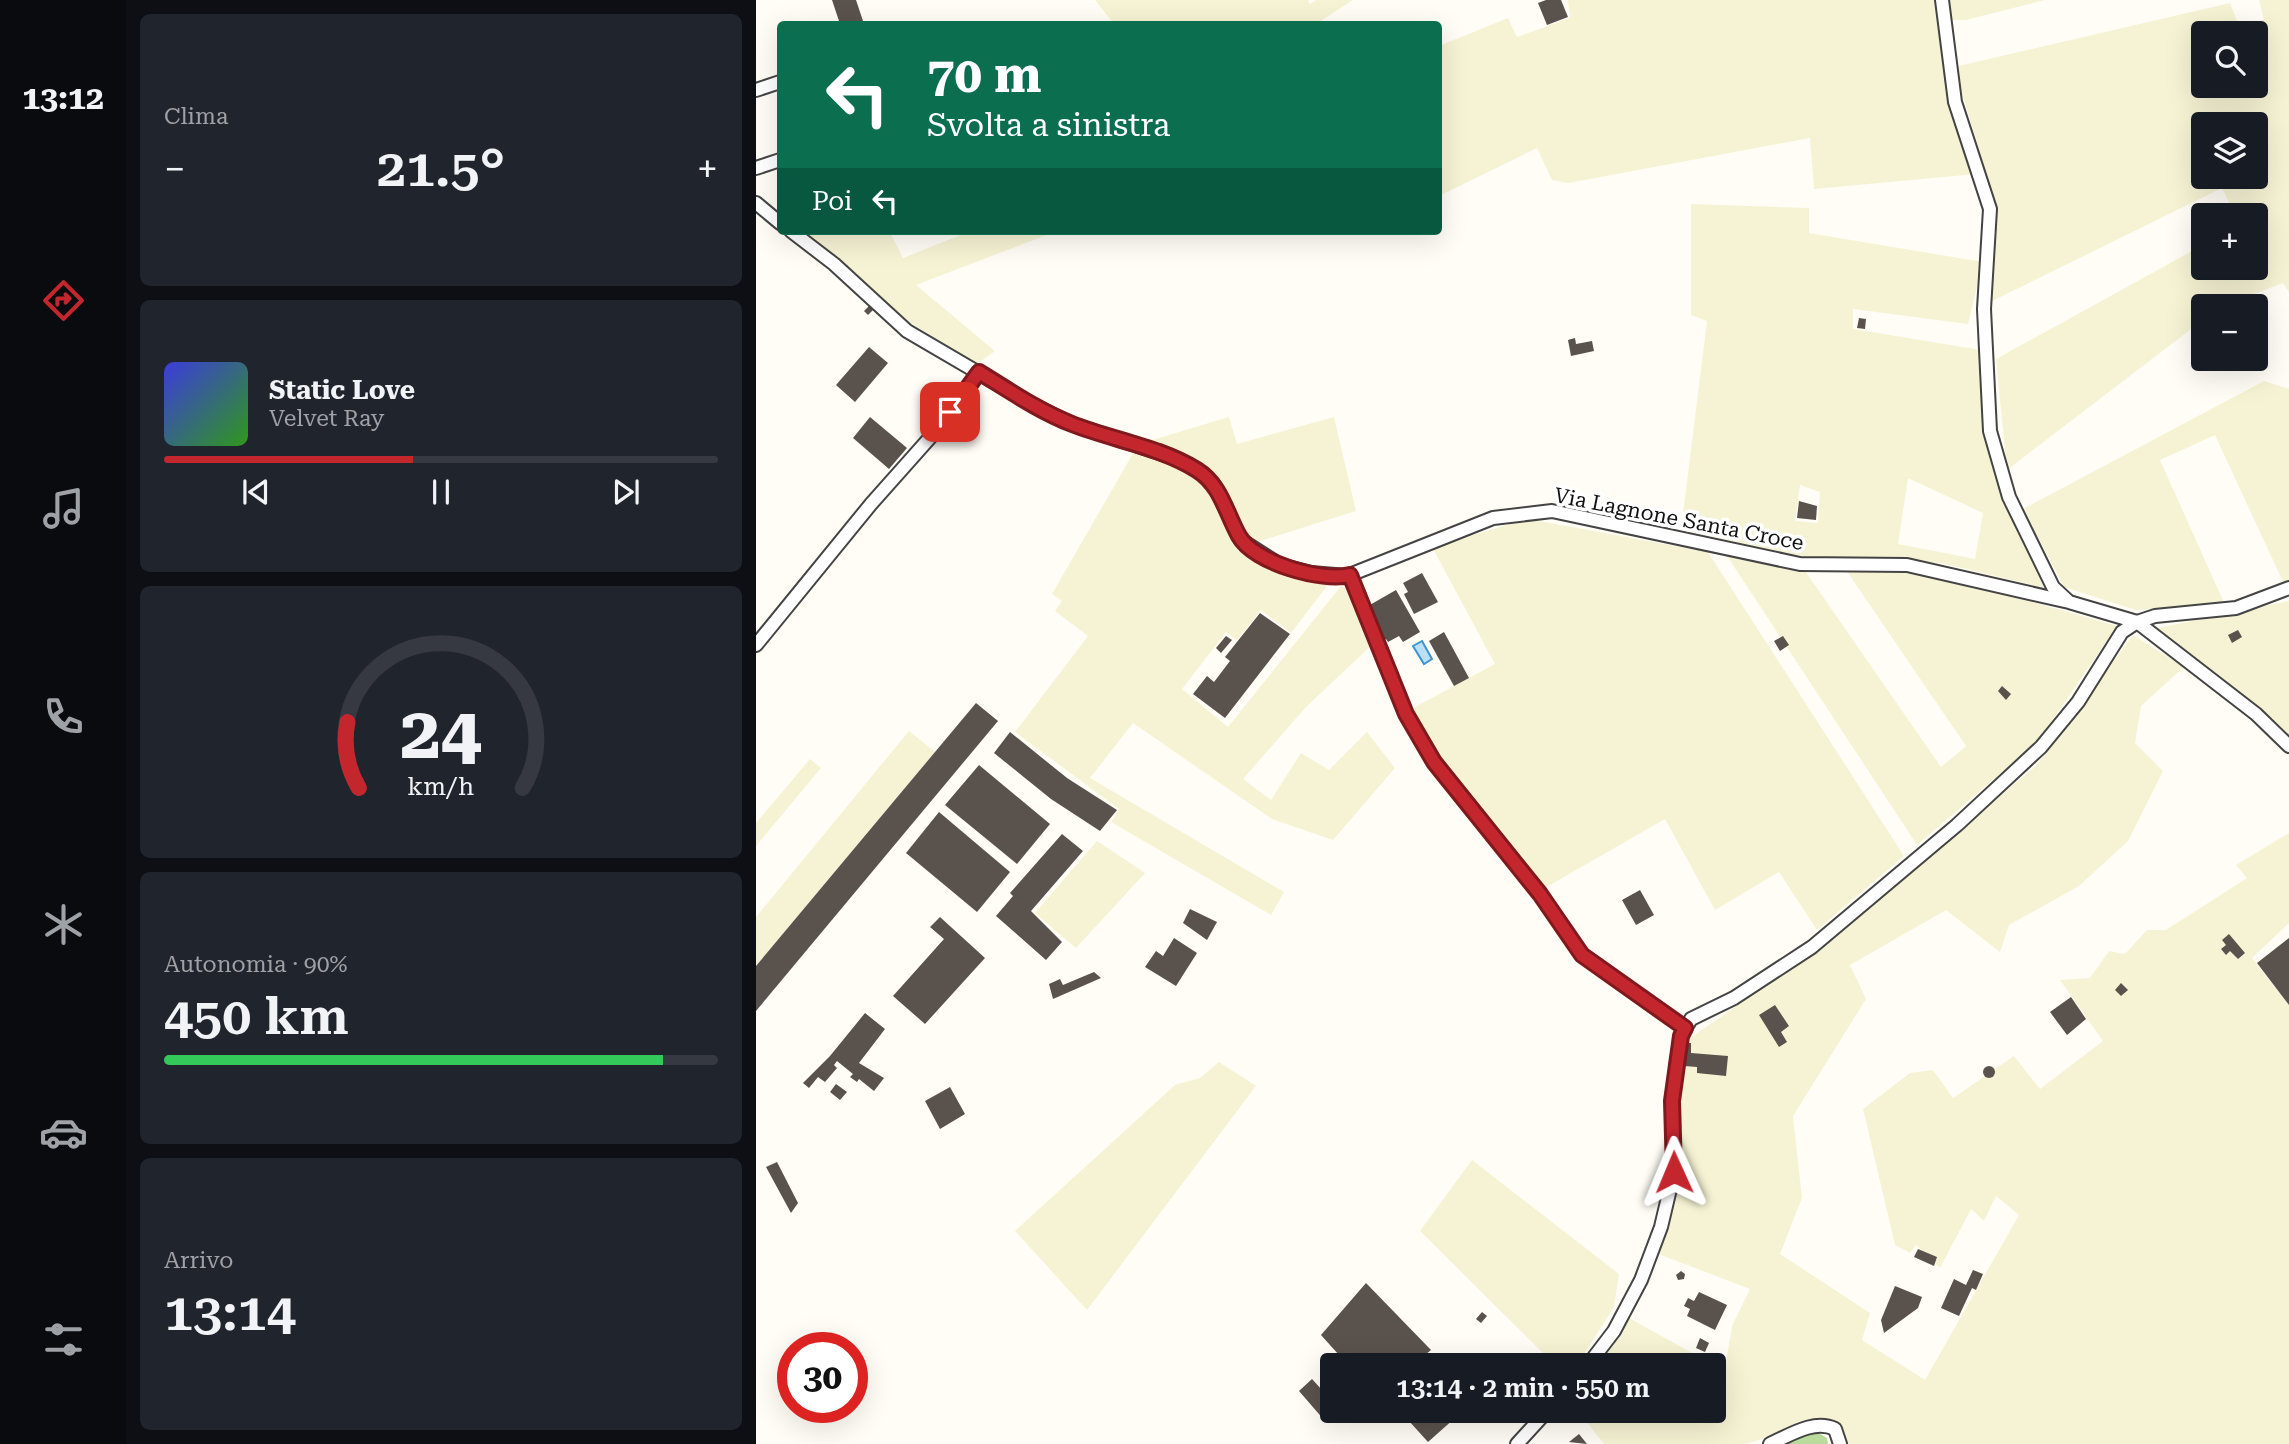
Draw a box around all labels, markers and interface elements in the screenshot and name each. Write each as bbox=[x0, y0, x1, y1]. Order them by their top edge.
map controls bbox=[2191, 21, 2268, 371]
button: search bbox=[2191, 21, 2268, 98]
text: 70 m bbox=[927, 47, 1042, 104]
icon: left bbox=[812, 49, 903, 140]
text: 13:12 bbox=[22, 79, 104, 117]
text: Clima bbox=[164, 103, 228, 130]
text: Svolta a sinistra bbox=[927, 106, 1170, 144]
button: layers bbox=[2191, 112, 2268, 189]
text: 21.5° bbox=[377, 138, 505, 199]
text: − bbox=[164, 147, 185, 191]
text: + bbox=[697, 147, 718, 191]
icon: left bbox=[866, 182, 904, 220]
text: Poi bbox=[812, 186, 852, 216]
button: + bbox=[2191, 203, 2268, 280]
icon: directions bbox=[39, 276, 88, 325]
button: − bbox=[2191, 294, 2268, 371]
text: Static Love bbox=[269, 375, 415, 405]
pin bbox=[920, 382, 980, 442]
icon: arrive bbox=[931, 393, 969, 431]
text: Velvet Ray bbox=[269, 405, 384, 432]
icon: previous bbox=[237, 473, 275, 511]
icon: pause bbox=[422, 473, 460, 511]
icon: next bbox=[607, 473, 645, 511]
street label: Via Lagnone Santa Croce bbox=[1552, 483, 1806, 555]
icon: music bbox=[39, 484, 88, 533]
text: 24 bbox=[400, 691, 482, 776]
icon: phone bbox=[39, 692, 88, 741]
text: km/h bbox=[408, 772, 474, 801]
icon: climate bbox=[39, 900, 88, 949]
text: Autonomia · 90% bbox=[164, 951, 348, 978]
text: 450 km bbox=[164, 986, 349, 1047]
icon: car bbox=[39, 1108, 88, 1157]
position arrow bbox=[1637, 1135, 1711, 1209]
text: Arrivo bbox=[164, 1247, 233, 1274]
text: 13:14 bbox=[164, 1282, 296, 1343]
icon: filters bbox=[39, 1315, 88, 1364]
speed limit sign: 30 bbox=[777, 1332, 868, 1423]
text: 13:14 · 2 min · 550 m bbox=[1396, 1373, 1650, 1403]

